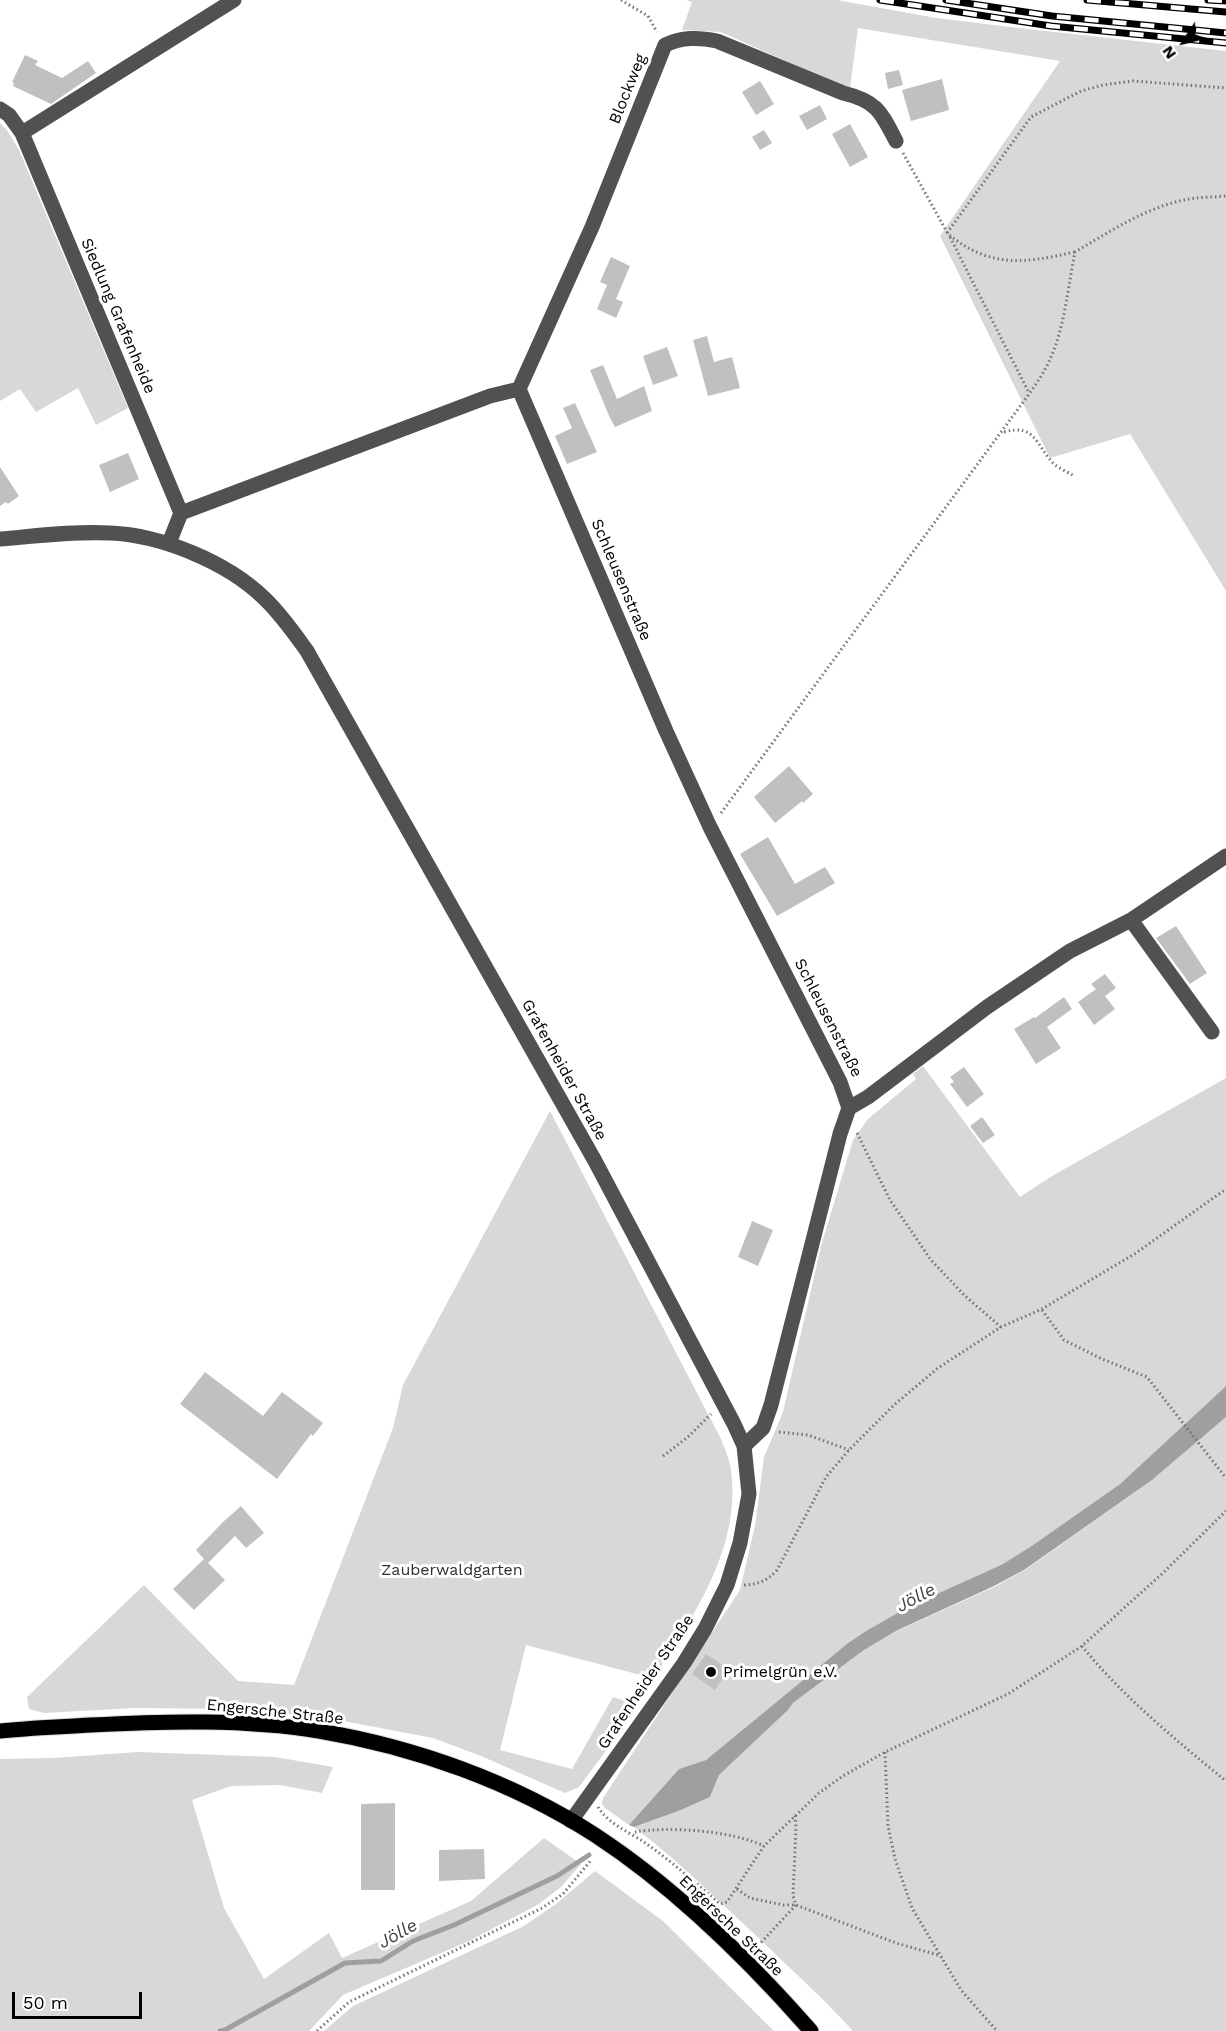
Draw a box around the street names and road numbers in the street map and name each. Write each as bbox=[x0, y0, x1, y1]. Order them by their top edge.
street label: Blockweg bbox=[605, 51, 651, 127]
street label: Siedlung Grafenheide bbox=[77, 235, 159, 397]
street label: Schleusenstraße bbox=[587, 516, 655, 644]
street label: Schleusenstraße bbox=[790, 956, 866, 1080]
street label: Grafenheider Straße bbox=[517, 996, 611, 1144]
street label: Grafenheider Straße bbox=[594, 1611, 698, 1753]
street label: Engersche Straße bbox=[206, 1695, 344, 1729]
street label: Engersche Straße bbox=[675, 1871, 787, 1981]

